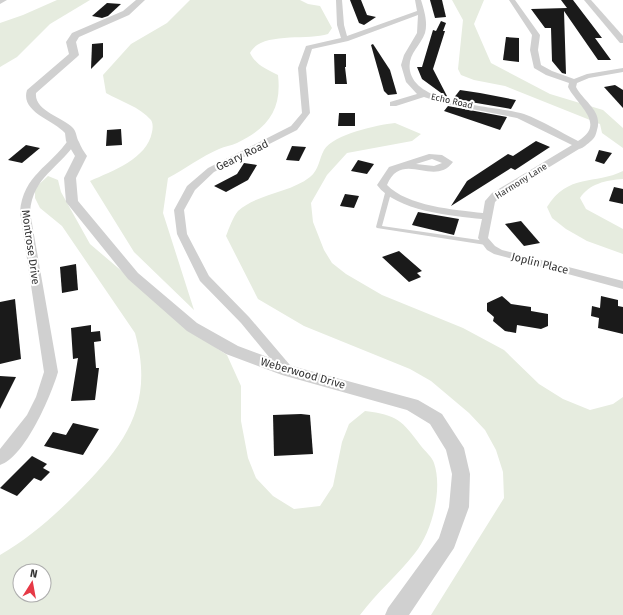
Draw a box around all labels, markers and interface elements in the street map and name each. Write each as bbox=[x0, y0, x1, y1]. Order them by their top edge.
street label: Echo Road bbox=[430, 91, 474, 111]
street label: Geary Road bbox=[214, 137, 271, 174]
street label: Harmony Lane bbox=[493, 161, 549, 201]
street label: Montrose Drive bbox=[19, 209, 42, 285]
street label: Joplin Place bbox=[510, 250, 570, 277]
street label: Weberwood Drive bbox=[259, 355, 347, 392]
north arrow bbox=[12, 563, 52, 603]
text: N bbox=[29, 567, 39, 581]

